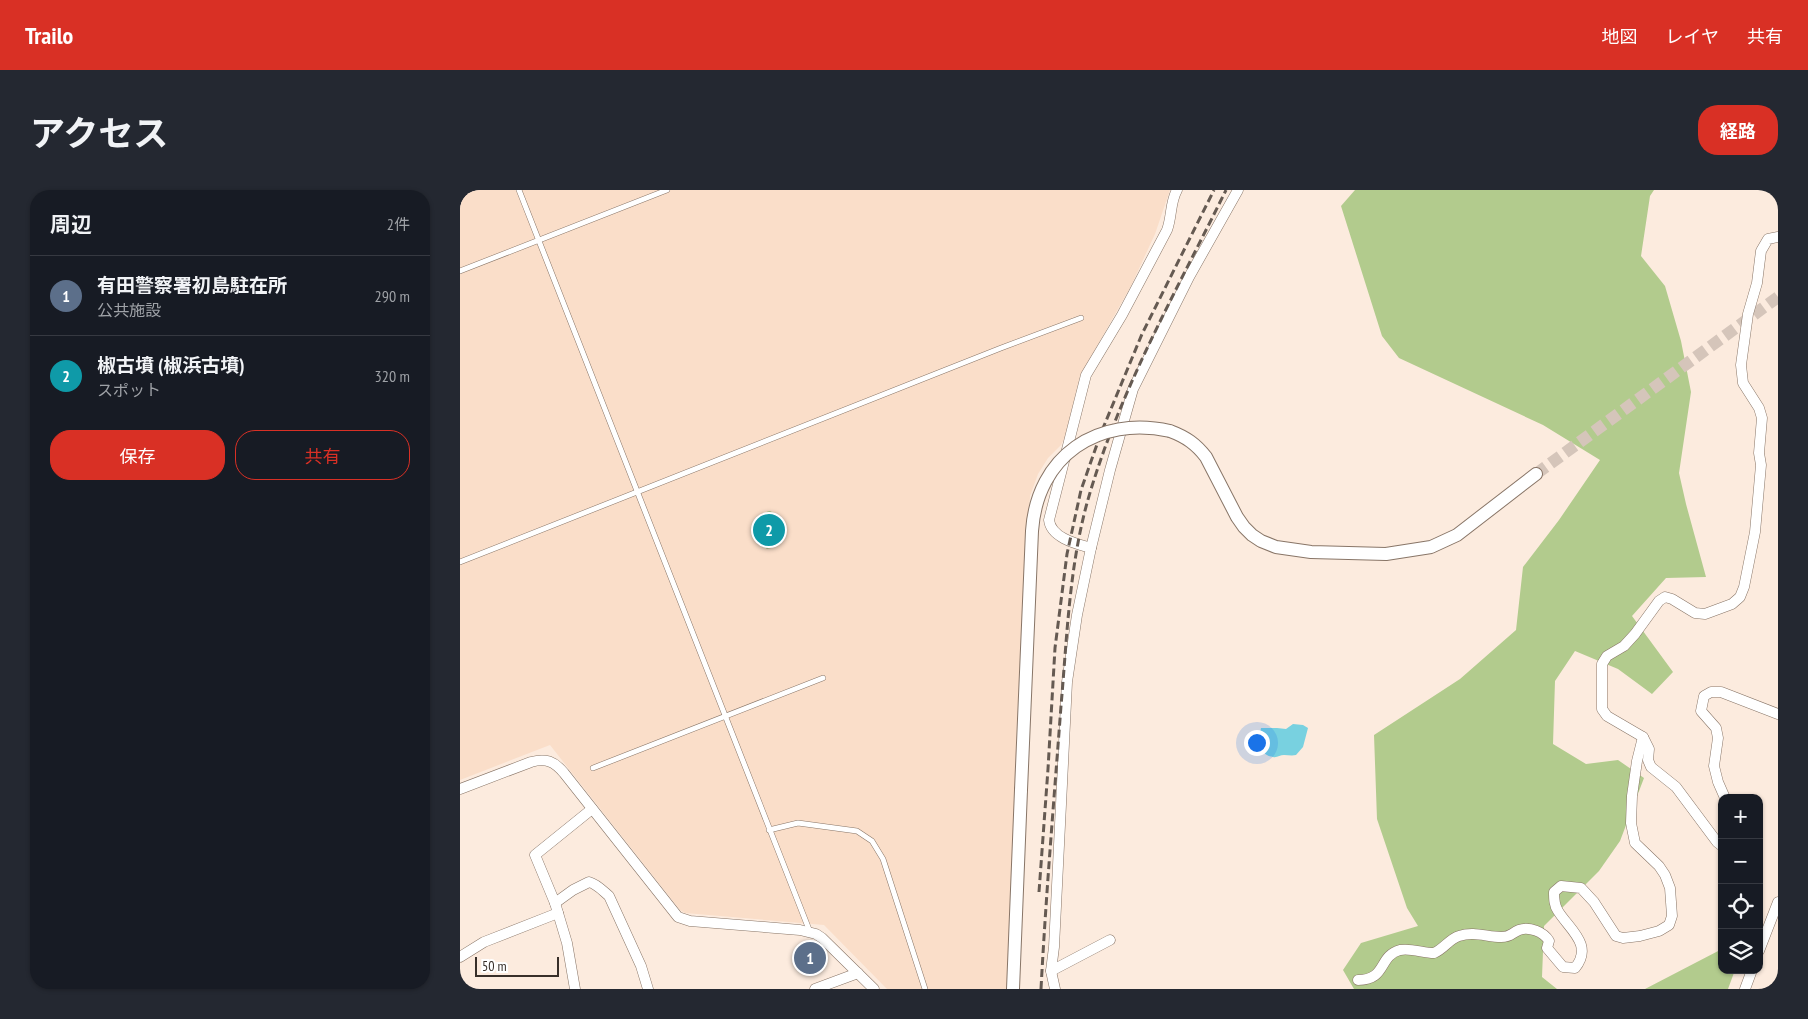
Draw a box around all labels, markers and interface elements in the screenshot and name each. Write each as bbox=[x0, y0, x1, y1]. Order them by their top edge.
text: Trailo bbox=[25, 20, 73, 51]
text: 地図 bbox=[1602, 25, 1638, 48]
text: レイヤ bbox=[1666, 25, 1719, 48]
text: 共有 bbox=[1747, 25, 1783, 48]
button: 経路 bbox=[1698, 105, 1778, 155]
text: アクセス bbox=[30, 110, 168, 156]
text: 周辺 bbox=[50, 211, 92, 238]
text: 2件 bbox=[387, 214, 410, 234]
text: 有田警察署初島駐在所 bbox=[97, 273, 287, 297]
text: 1 bbox=[62, 286, 70, 306]
text: 290 m bbox=[375, 286, 410, 306]
text: 公共施設 bbox=[97, 300, 161, 320]
text: 椒古墳 (椒浜古墳) bbox=[97, 353, 244, 377]
text: 2 bbox=[62, 366, 70, 386]
text: 320 m bbox=[375, 366, 410, 386]
text: スポット bbox=[97, 380, 161, 400]
button: 保存 bbox=[50, 430, 225, 480]
button: 共有 bbox=[235, 430, 410, 480]
pin: 2 bbox=[753, 511, 785, 549]
your location bbox=[1244, 730, 1270, 756]
map controls bbox=[1718, 794, 1763, 974]
button: + bbox=[1718, 794, 1763, 839]
button: − bbox=[1718, 839, 1763, 884]
button: locate bbox=[1718, 884, 1763, 929]
button: layers bbox=[1718, 929, 1763, 974]
pin: 1 bbox=[794, 939, 826, 977]
scale bar bbox=[475, 954, 559, 977]
text: 50 m bbox=[482, 957, 507, 975]

